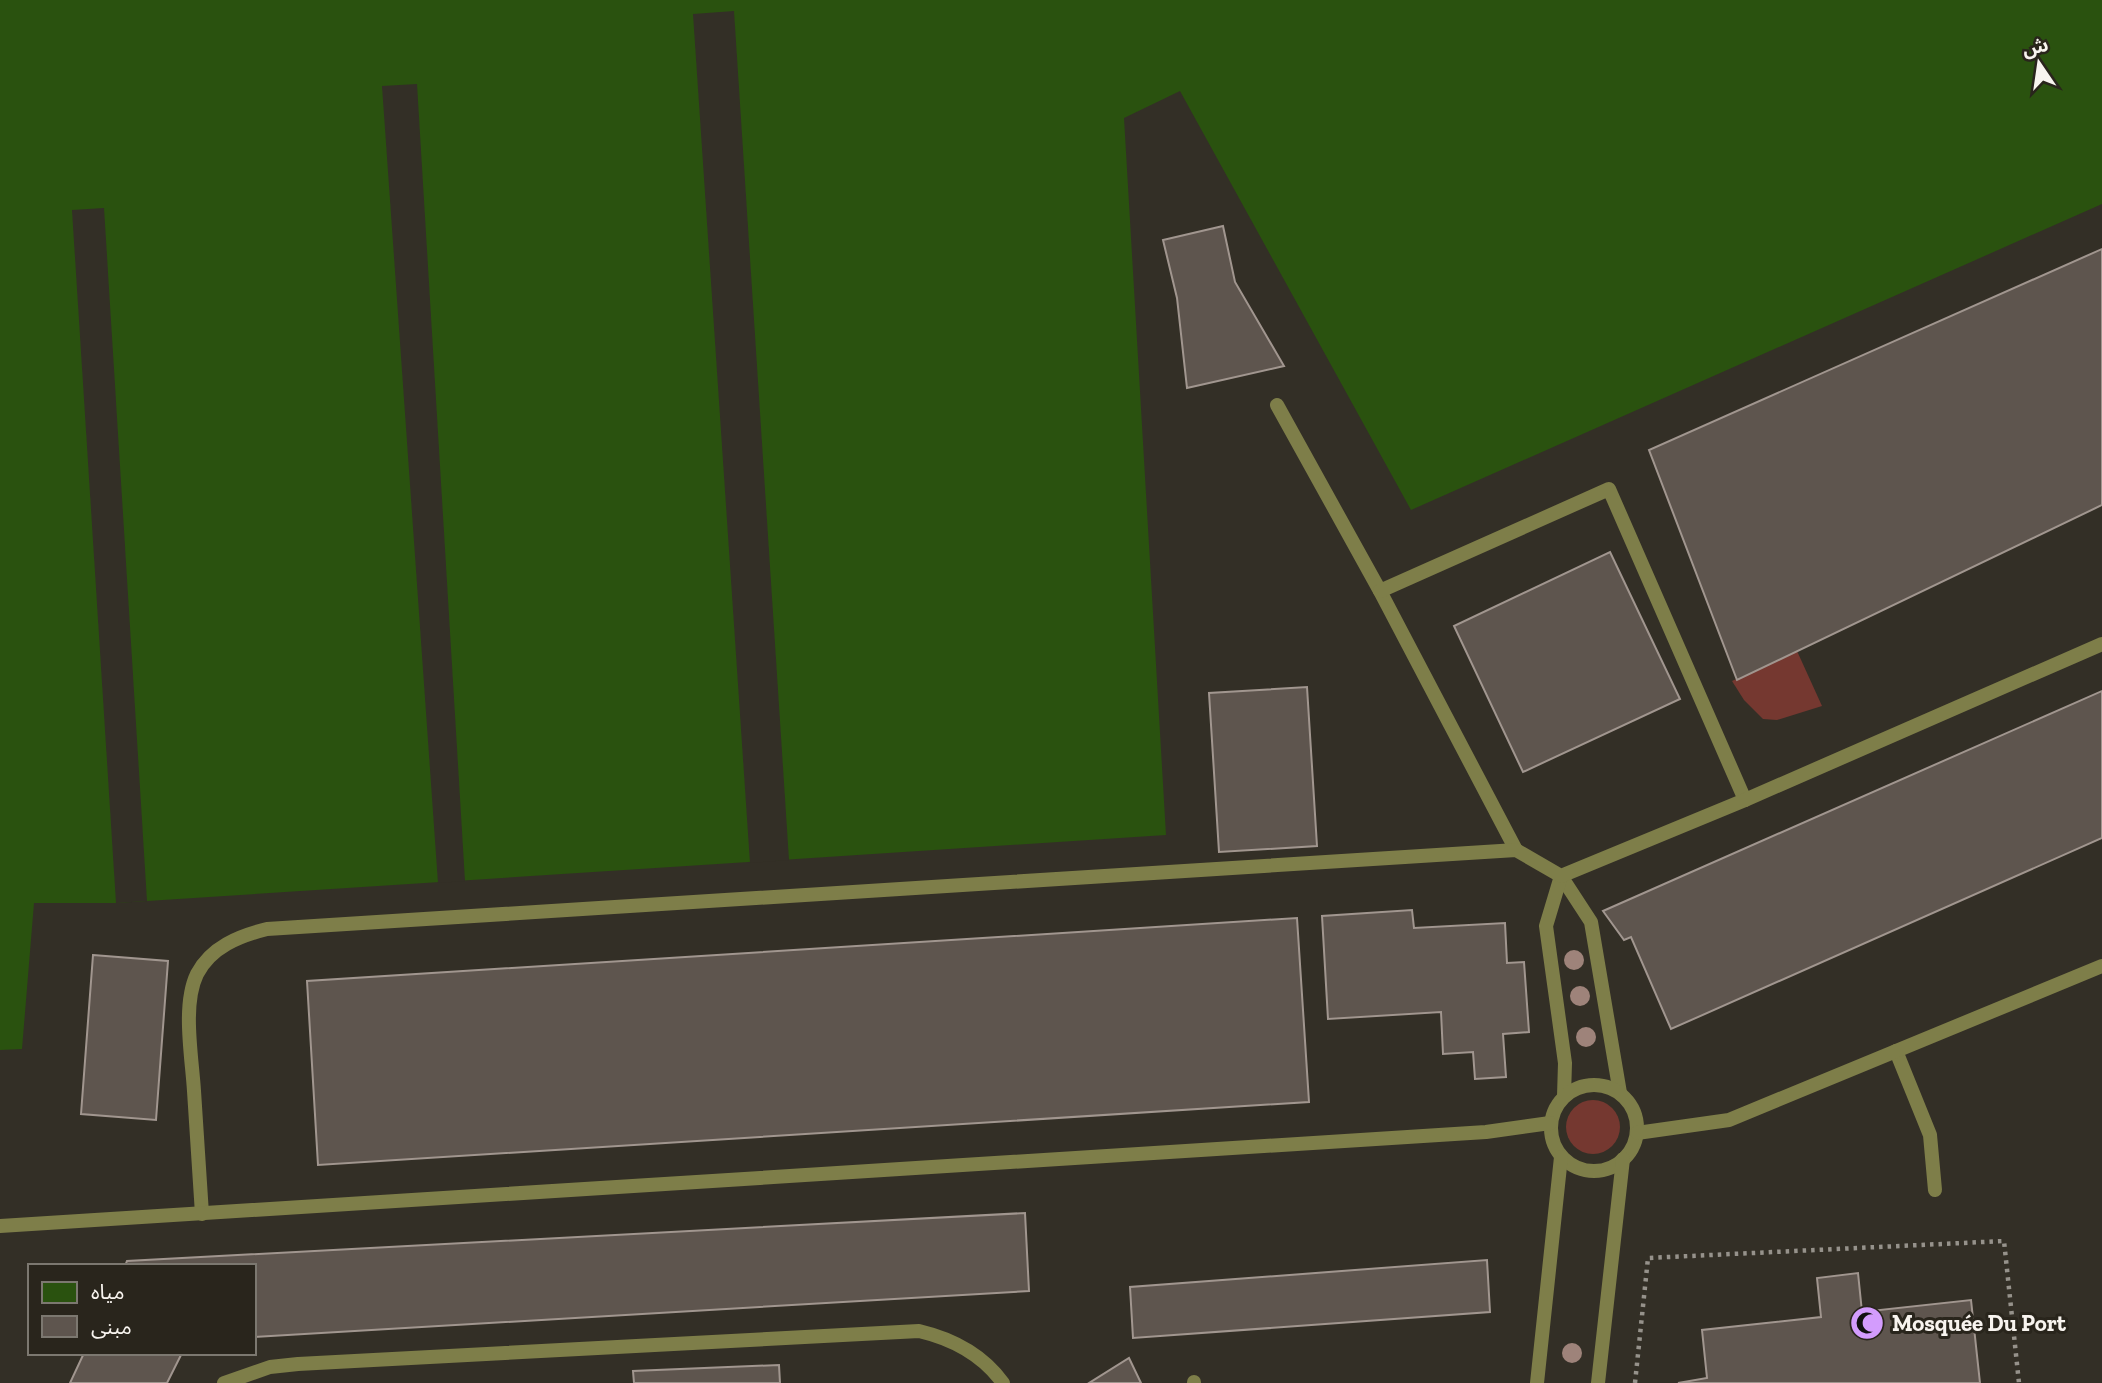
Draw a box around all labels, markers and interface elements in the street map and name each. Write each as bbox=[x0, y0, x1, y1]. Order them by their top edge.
north arrow bbox=[2004, 28, 2074, 98]
text: ش bbox=[2020, 33, 2051, 61]
legend bbox=[28, 1264, 256, 1355]
text: مياه bbox=[91, 1279, 124, 1304]
mosque icon: Mosquée Du Port bbox=[1848, 1304, 1886, 1342]
place label: Mosquée Du Port bbox=[1892, 1309, 2067, 1337]
text: مبنى bbox=[91, 1314, 132, 1339]

